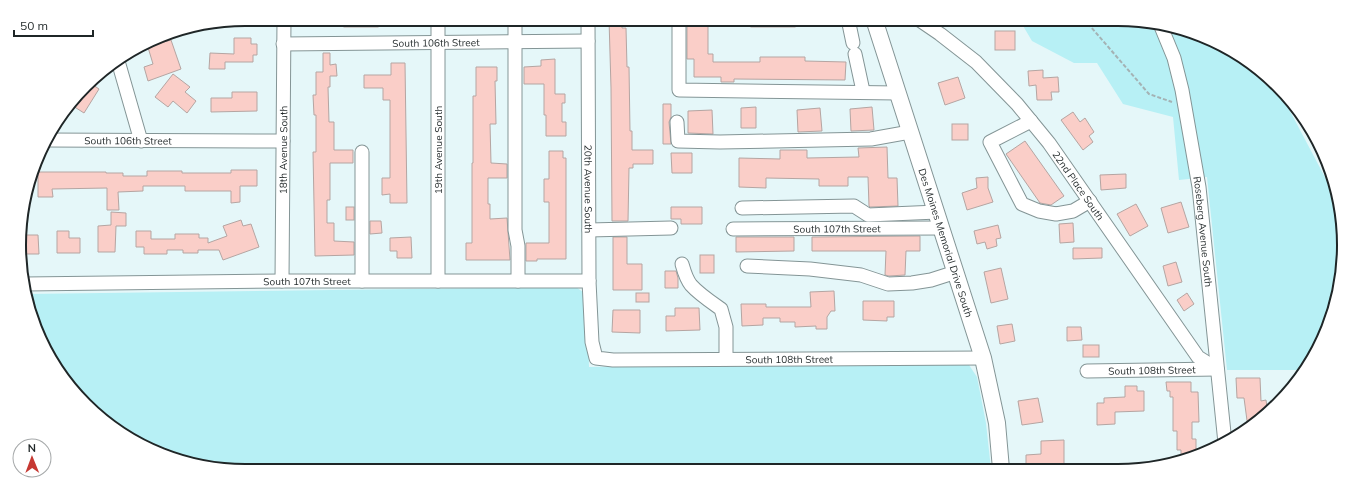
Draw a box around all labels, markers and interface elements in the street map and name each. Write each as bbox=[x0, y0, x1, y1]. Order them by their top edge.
scale bar bbox=[14, 12, 93, 38]
text: 50 m bbox=[20, 18, 48, 33]
street label: South 106th Street bbox=[392, 36, 480, 50]
street label: 18th Avenue South bbox=[277, 106, 290, 194]
street label: 19th Avenue South bbox=[432, 106, 445, 194]
street label: South 106th Street bbox=[84, 134, 172, 148]
street label: 20th Avenue South bbox=[581, 145, 595, 233]
street label: 22nd Place South bbox=[1049, 149, 1107, 223]
street label: Des Moines Memorial Drive South bbox=[915, 167, 976, 319]
street label: Roseberg Avenue South bbox=[1190, 175, 1215, 288]
street label: South 107th Street bbox=[793, 222, 881, 236]
street label: South 107th Street bbox=[263, 275, 351, 288]
street label: South 108th Street bbox=[746, 353, 834, 366]
street label: South 108th Street bbox=[1108, 363, 1196, 378]
north arrow bbox=[12, 438, 52, 478]
text: N bbox=[28, 441, 36, 455]

